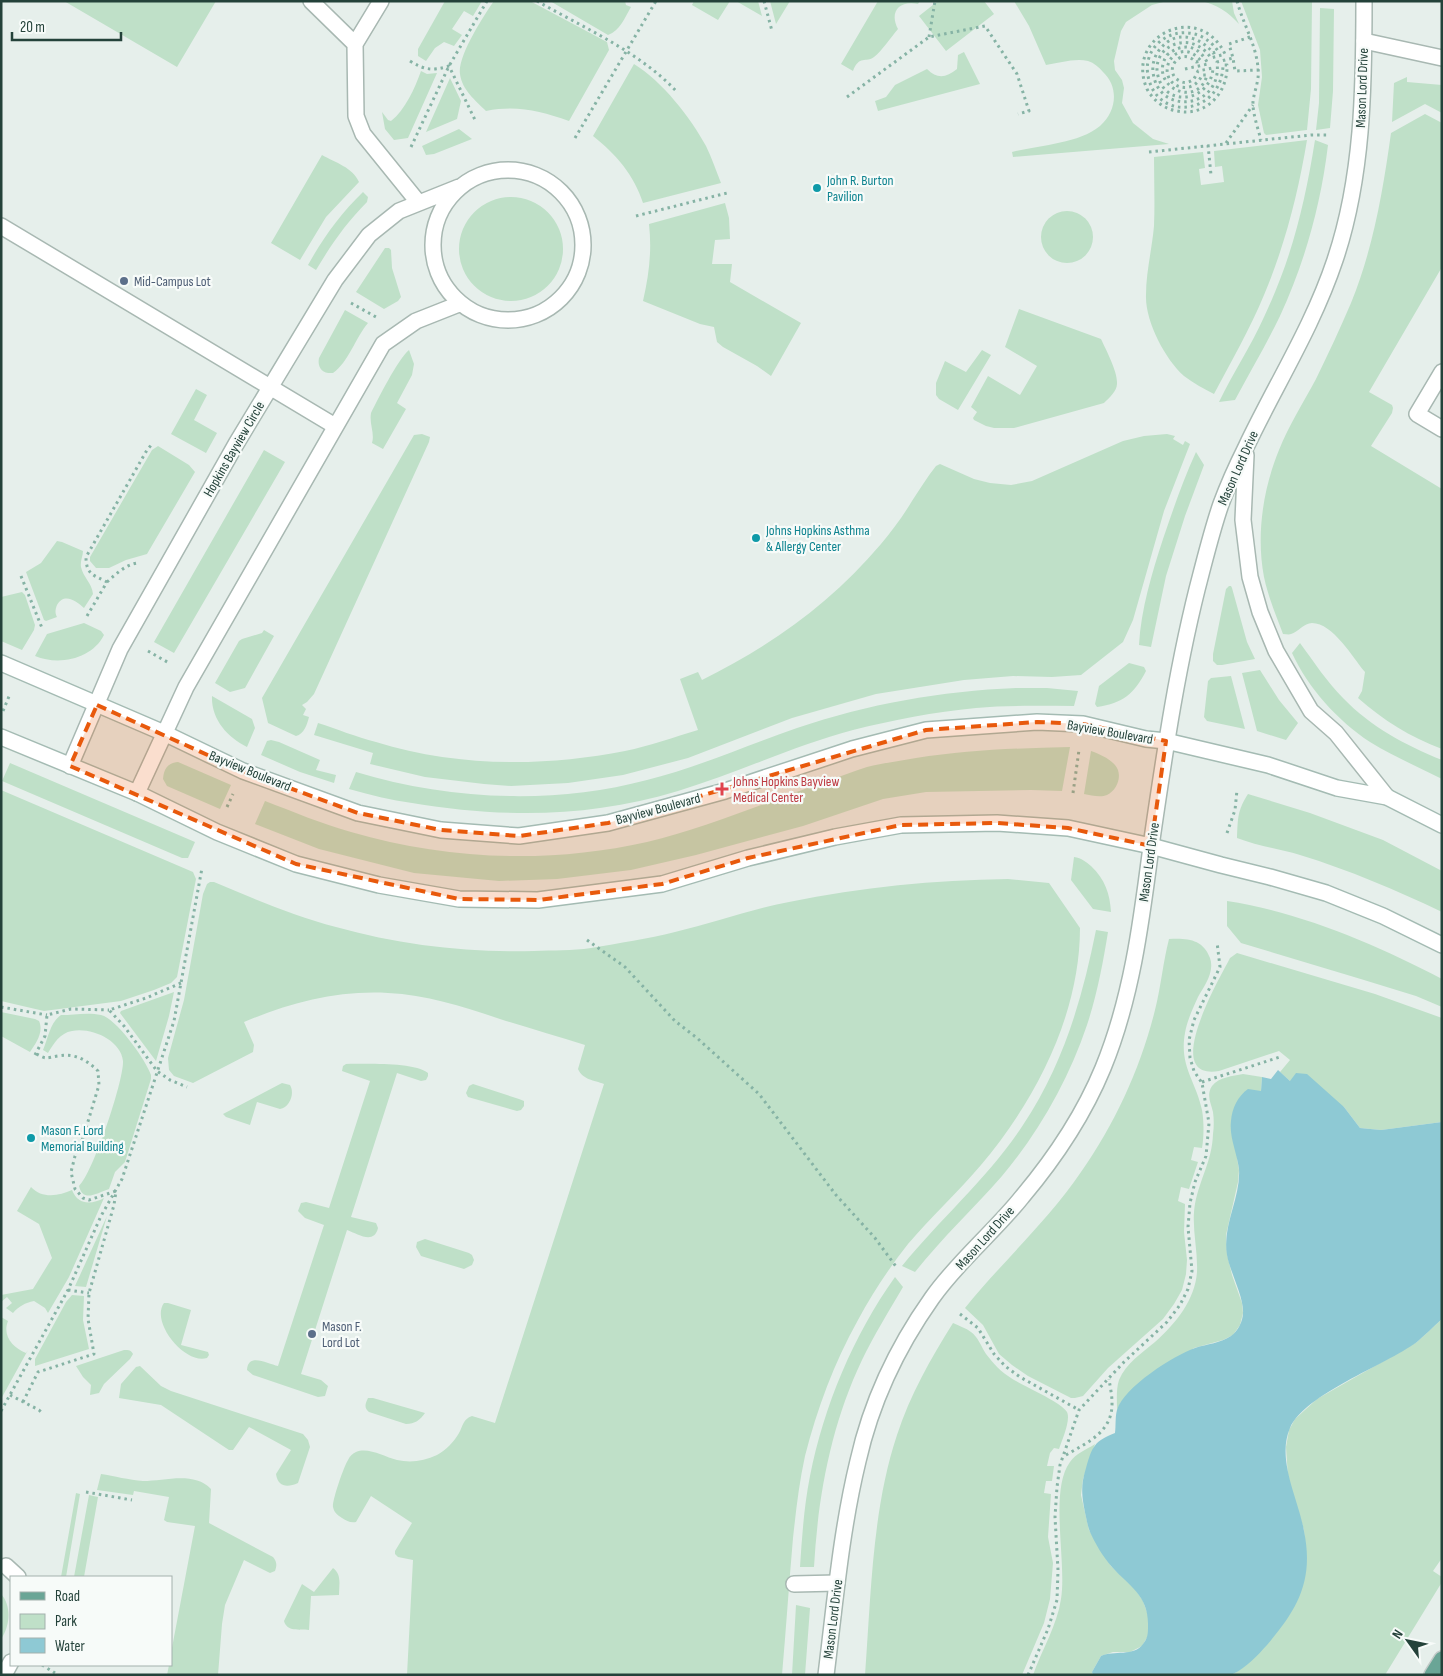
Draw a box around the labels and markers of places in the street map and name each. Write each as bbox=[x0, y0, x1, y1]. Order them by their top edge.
place label: John R. Burton Pavilion bbox=[826, 172, 893, 205]
marker: John R. Burton Pavilion bbox=[811, 182, 823, 194]
place label: Mid-Campus Lot bbox=[134, 273, 211, 290]
marker: Mid-Campus Lot bbox=[118, 275, 130, 287]
place label: Johns Hopkins Asthma & Allergy Center bbox=[765, 522, 870, 555]
marker: Johns Hopkins Asthma & Allergy Center bbox=[750, 532, 762, 544]
place label: Johns Hopkins Bayview Medical Center bbox=[732, 773, 839, 806]
marker: Johns Hopkins Bayview Medical Center bbox=[715, 782, 729, 796]
place label: Mason F. Lord Memorial Building bbox=[41, 1122, 124, 1155]
marker: Mason F. Lord Memorial Building bbox=[25, 1132, 37, 1144]
place label: Mason F. Lord Lot bbox=[322, 1318, 362, 1351]
marker: Mason F. Lord Lot bbox=[306, 1328, 318, 1340]

